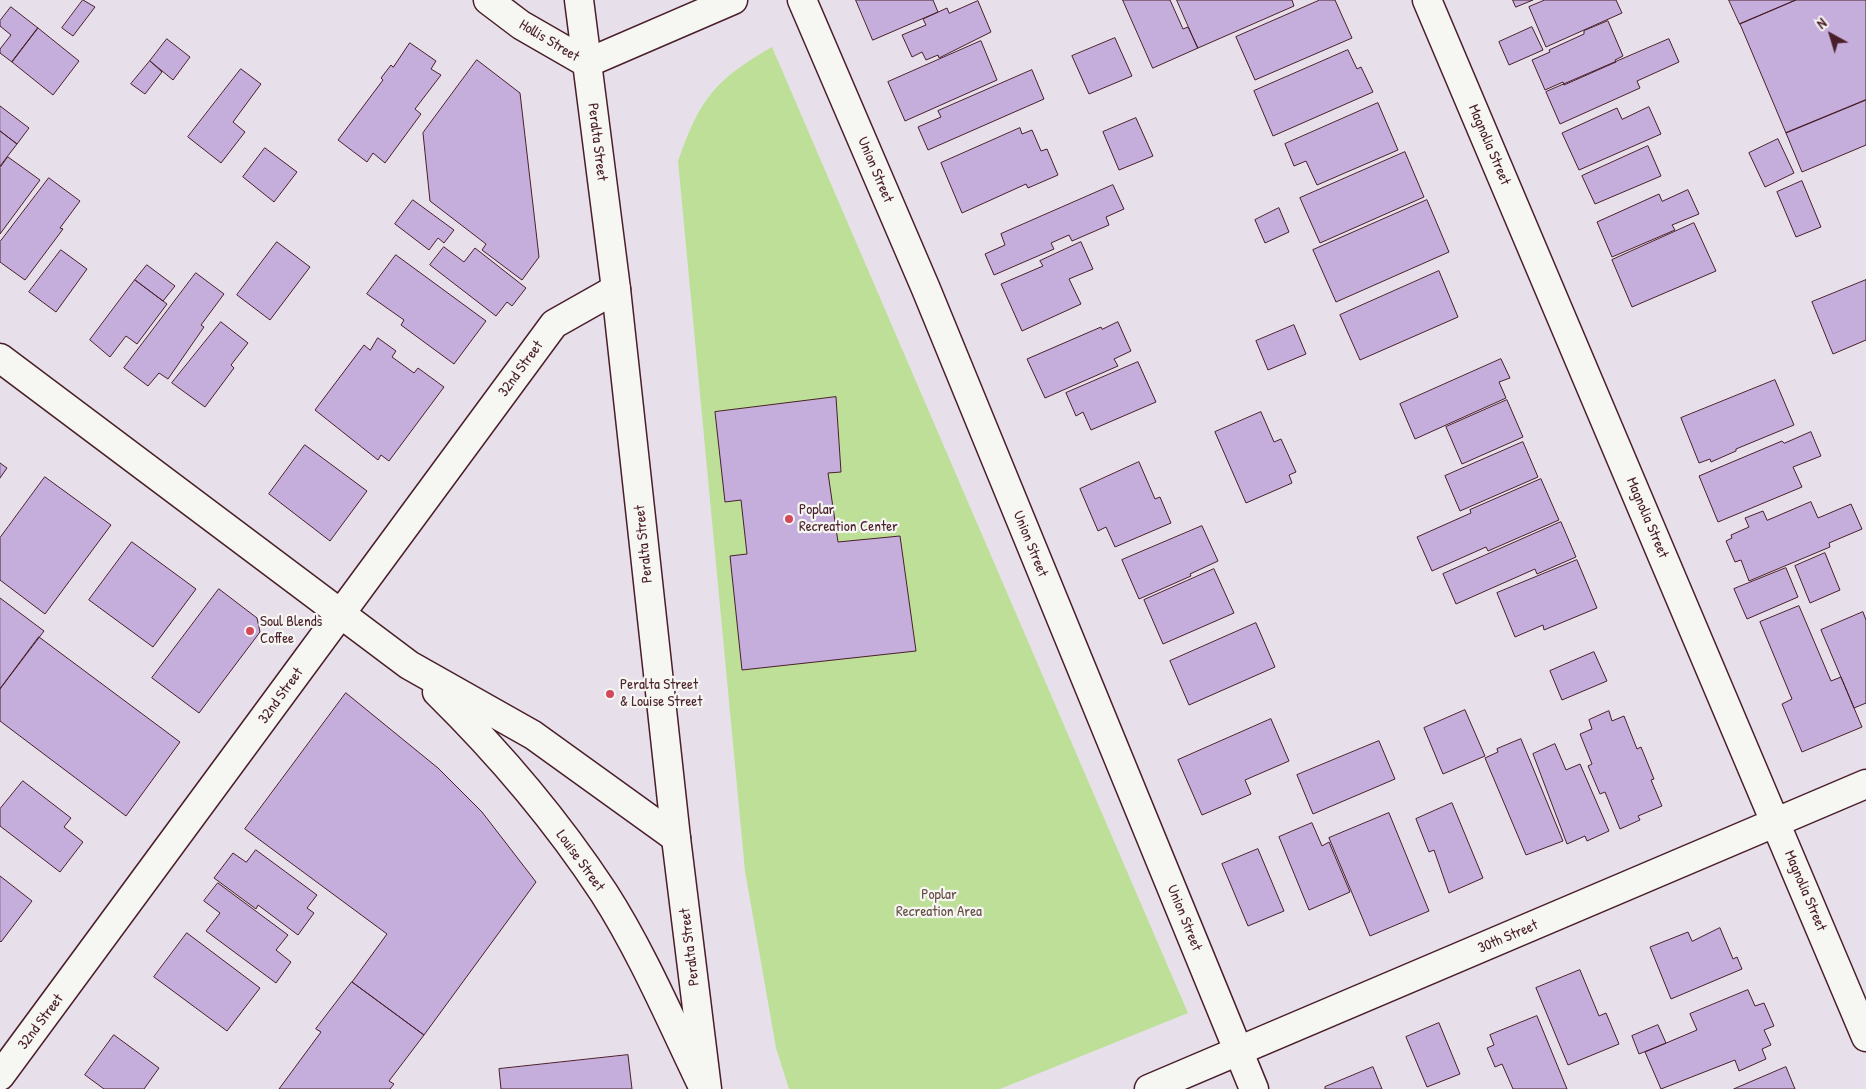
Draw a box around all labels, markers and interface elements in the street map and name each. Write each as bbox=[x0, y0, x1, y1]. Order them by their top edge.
north arrow bbox=[1806, 10, 1856, 60]
text: N bbox=[1812, 13, 1830, 33]
street label: Hollis Street bbox=[516, 16, 582, 66]
street label: Peralta Street bbox=[583, 102, 611, 182]
street label: Magnolia Street bbox=[1464, 102, 1514, 188]
street label: Union Street bbox=[853, 134, 897, 206]
street label: 32nd Street bbox=[495, 338, 547, 400]
street label: Magnolia Street bbox=[1622, 475, 1672, 561]
place label: Poplar Recreation Center bbox=[799, 501, 898, 536]
street label: Peralta Street bbox=[631, 504, 657, 584]
street label: Union Street bbox=[1009, 508, 1051, 580]
marker: Poplar Recreation Center bbox=[783, 513, 795, 525]
place label: Soul Blends Coffee bbox=[260, 613, 322, 648]
marker: Soul Blends Coffee bbox=[244, 625, 256, 637]
street label: 32nd Street bbox=[255, 665, 307, 727]
place label: Peralta Street & Louise Street bbox=[620, 676, 702, 711]
marker: Peralta Street & Louise Street bbox=[604, 688, 616, 700]
street label: Louise Street bbox=[552, 827, 608, 895]
street label: Magnolia Street bbox=[1780, 848, 1830, 934]
street label: Union Street bbox=[1163, 882, 1205, 954]
park label: Poplar Recreation Area bbox=[896, 886, 982, 921]
street label: Peralta Street bbox=[676, 907, 704, 987]
street label: 30th Street bbox=[1475, 916, 1541, 958]
street label: 32nd Street bbox=[14, 991, 68, 1053]

